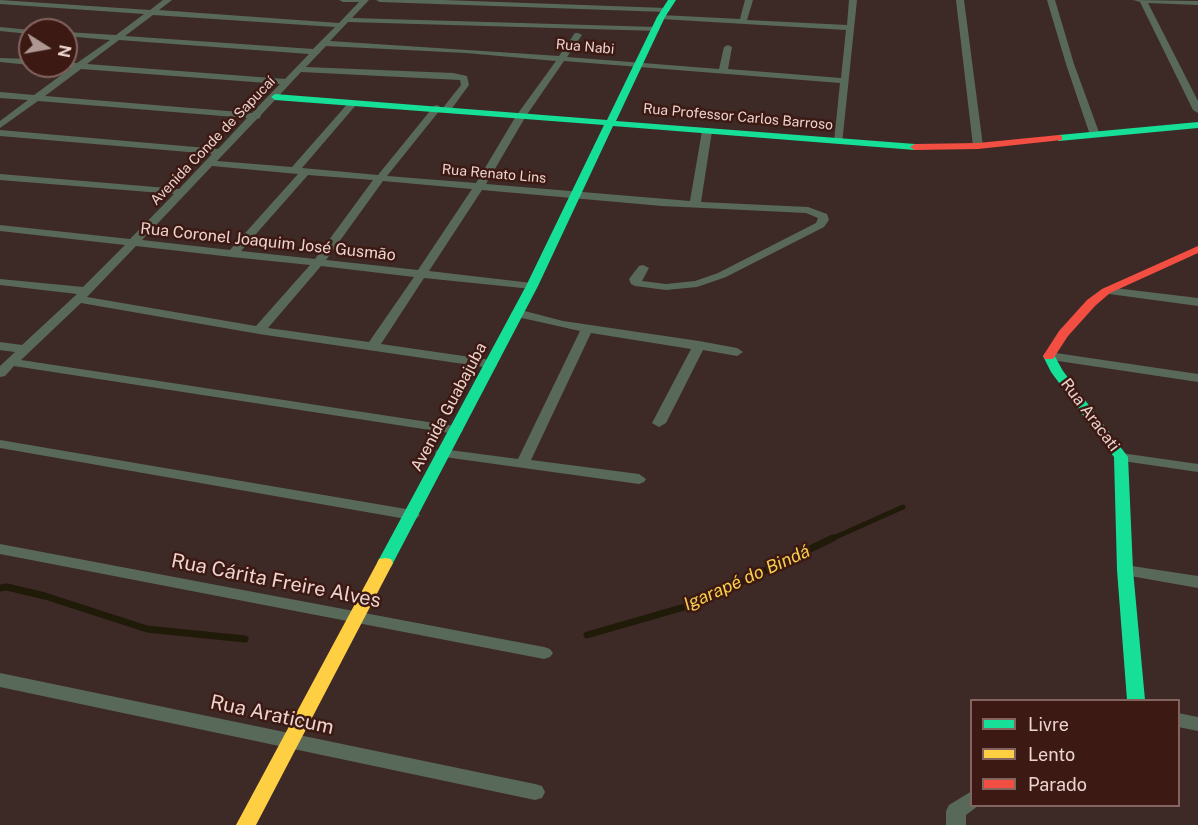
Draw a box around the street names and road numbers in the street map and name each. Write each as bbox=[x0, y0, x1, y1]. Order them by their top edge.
street label: Rua Nabi bbox=[555, 36, 615, 58]
street label: Avenida Conde de Sapucaí bbox=[147, 73, 279, 209]
street label: Rua Professor Carlos Barroso bbox=[642, 100, 834, 134]
street label: Rua Renato Lins bbox=[441, 161, 547, 187]
street label: Rua Coronel Joaquim José Gusmão bbox=[139, 219, 397, 265]
street label: Avenida Guabajuba bbox=[407, 339, 491, 475]
street label: Rua Aracati bbox=[1056, 375, 1124, 455]
street label: Rua Cárita Freire Alves bbox=[169, 549, 383, 613]
street label: Rua Araticum bbox=[208, 690, 336, 740]

